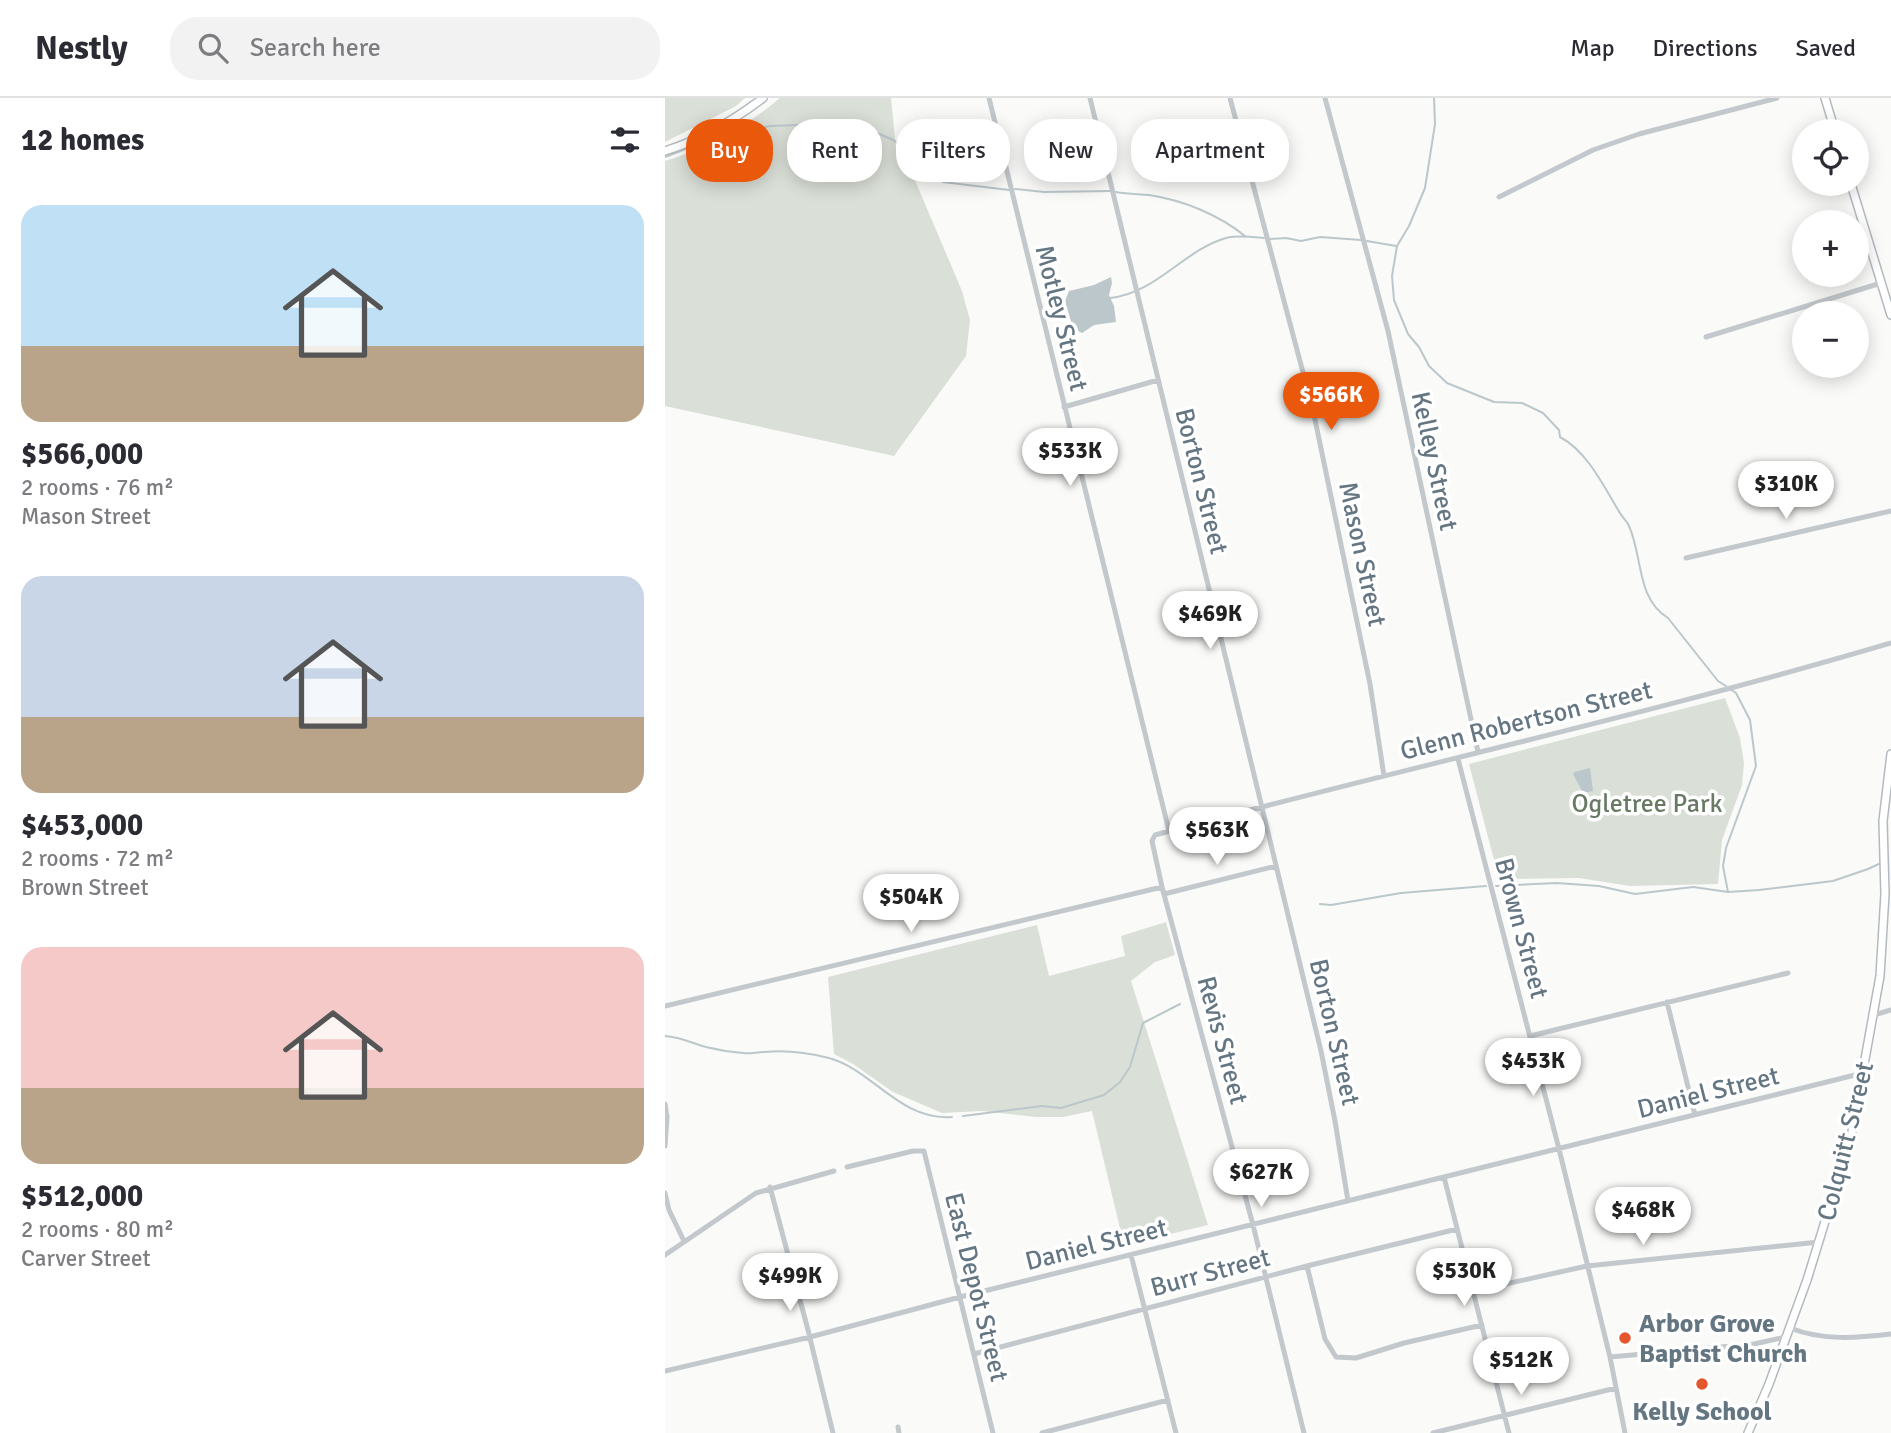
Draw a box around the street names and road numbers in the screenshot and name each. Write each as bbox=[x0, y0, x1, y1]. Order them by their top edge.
street label: Motley Street bbox=[1027, 242, 1095, 394]
street label: Kelley Street bbox=[1404, 389, 1464, 534]
street label: Borton Street bbox=[1167, 405, 1235, 558]
street label: Mason Street bbox=[1331, 479, 1393, 629]
street label: Glenn Robertson Street bbox=[1397, 674, 1656, 768]
street label: Brown Street bbox=[1487, 855, 1555, 1002]
street label: Borton Street bbox=[1302, 956, 1366, 1109]
street label: Revis Street bbox=[1190, 973, 1254, 1108]
street label: Colquitt Street bbox=[1811, 1058, 1881, 1224]
street label: Daniel Street bbox=[1634, 1060, 1783, 1126]
street label: East Depot Street bbox=[937, 1190, 1015, 1385]
street label: Daniel Street bbox=[1022, 1212, 1171, 1278]
street label: Burr Street bbox=[1147, 1242, 1274, 1304]

